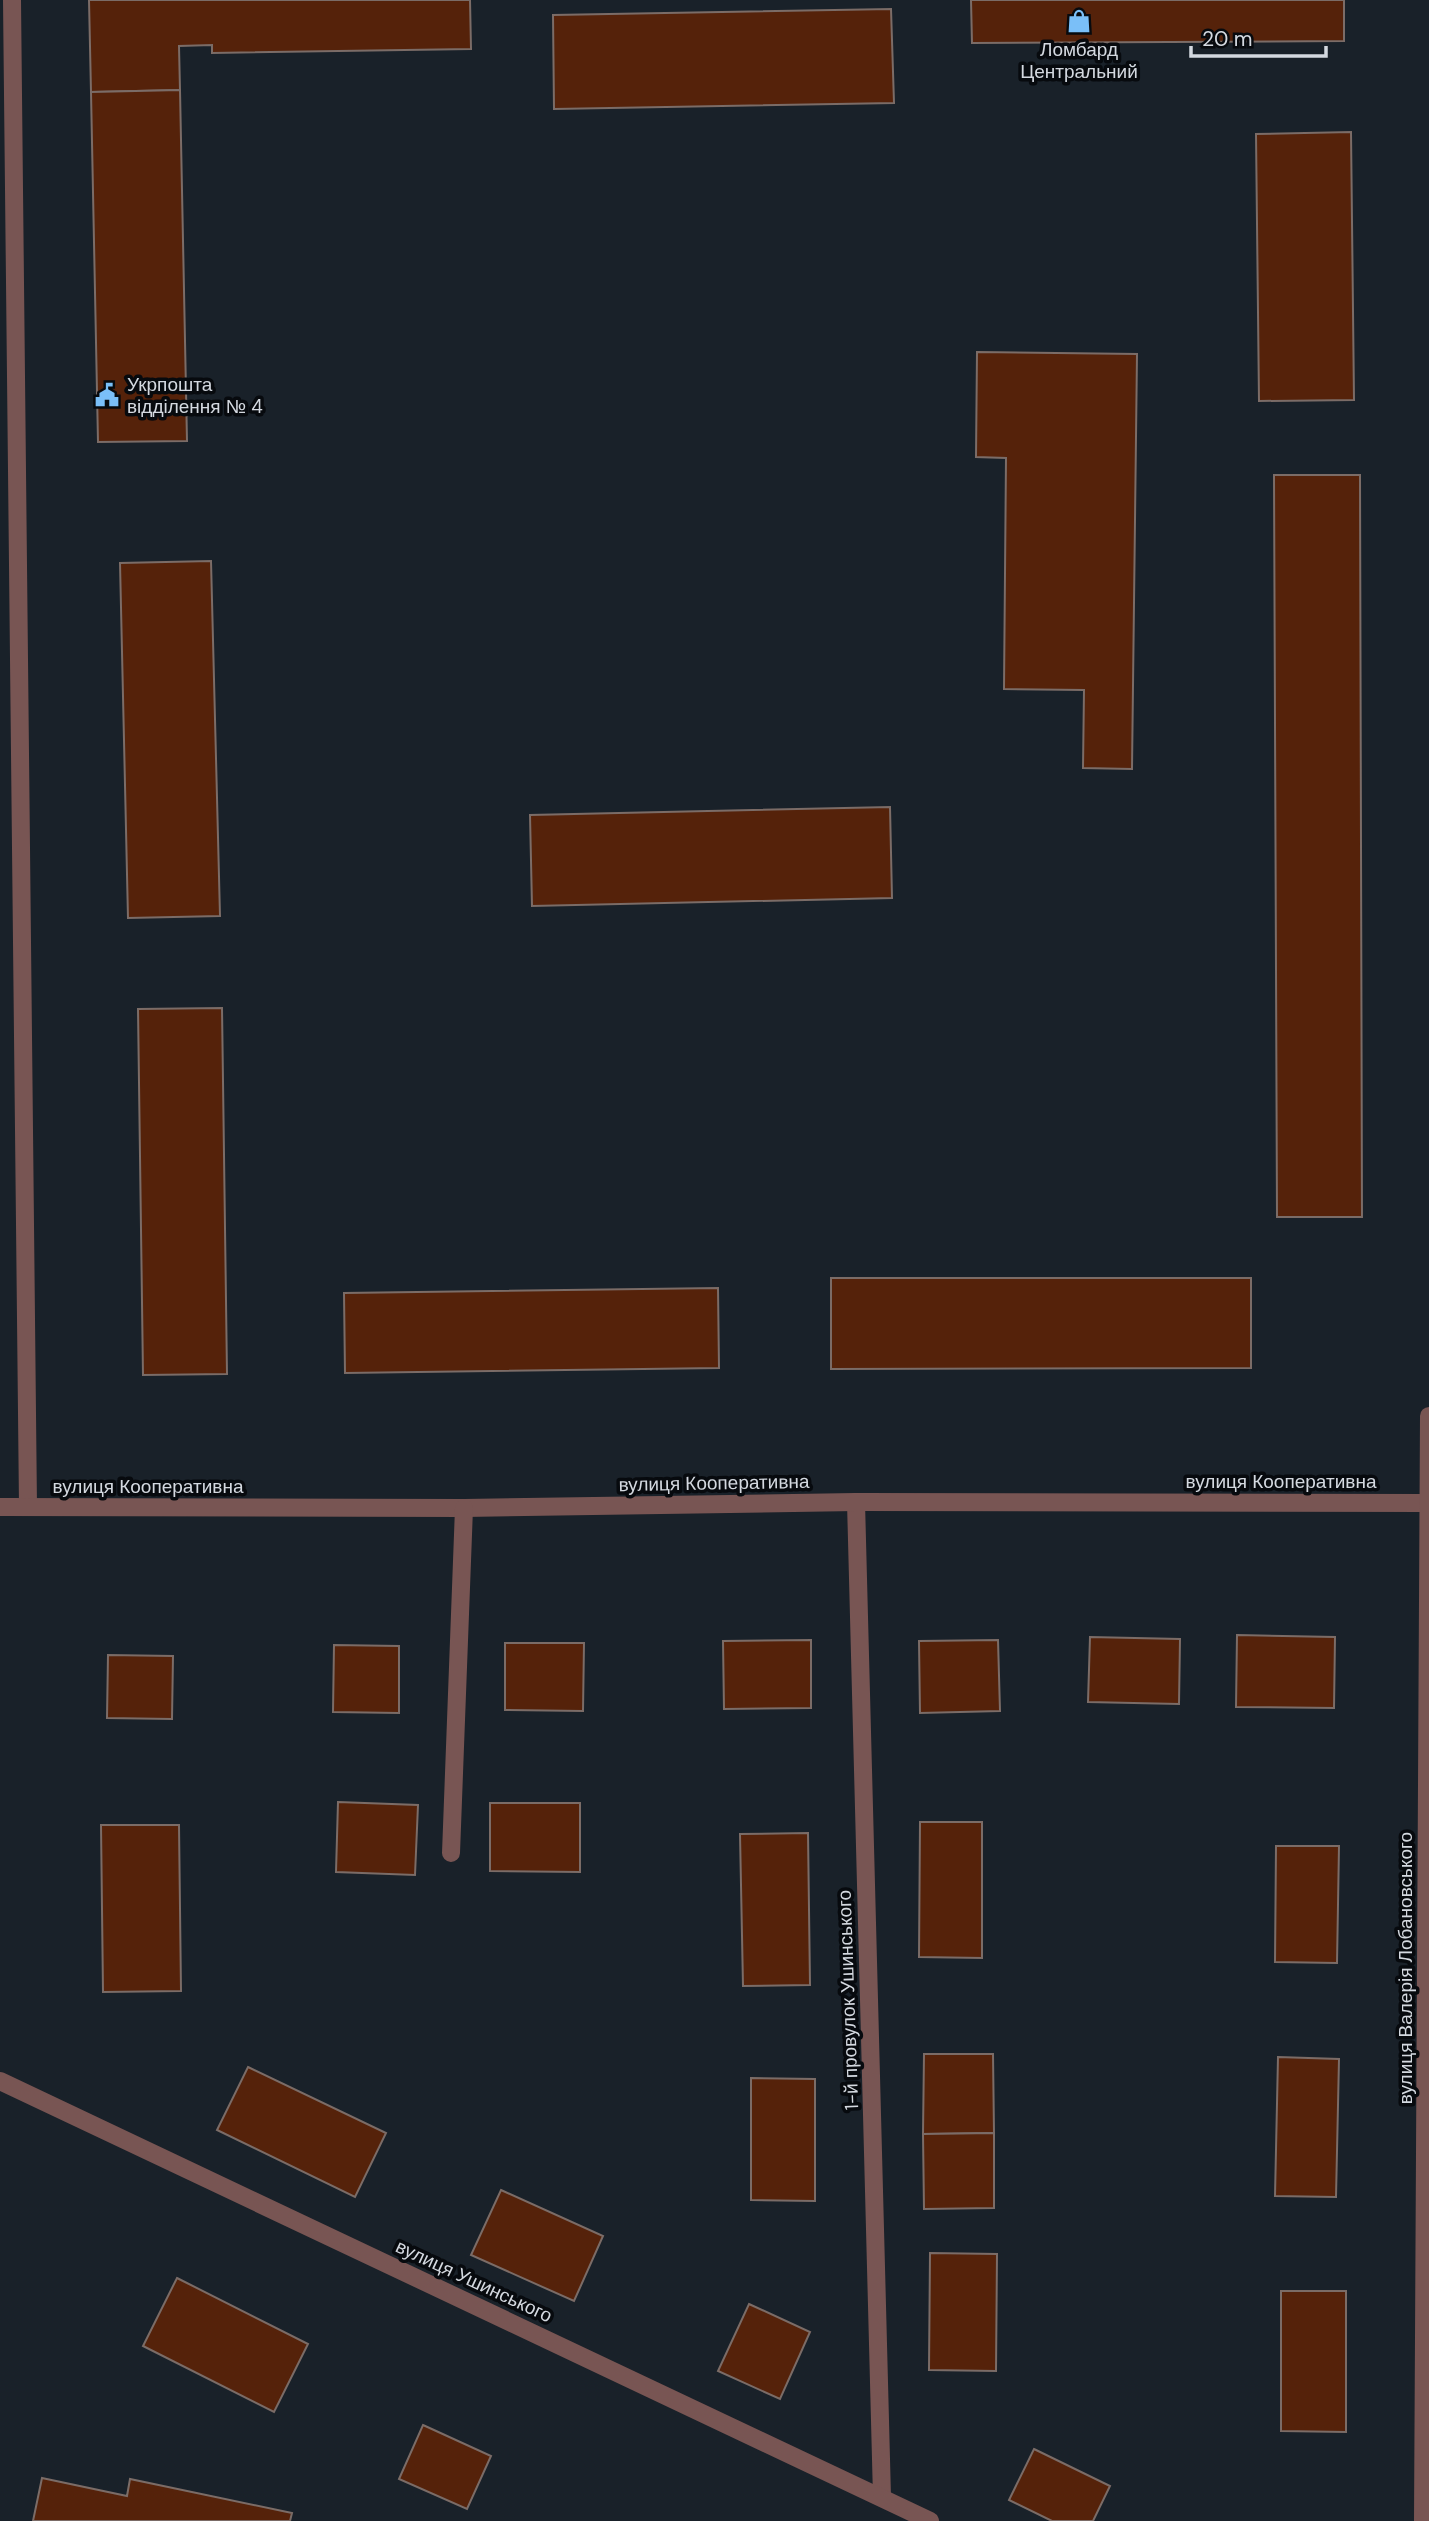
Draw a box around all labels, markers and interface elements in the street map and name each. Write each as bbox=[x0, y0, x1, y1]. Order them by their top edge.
shop icon: Ломбард Центральний bbox=[1065, 7, 1093, 35]
scale bar bbox=[1191, 14, 1326, 58]
text: 20 m bbox=[1202, 25, 1253, 53]
place label: Ломбард Центральний bbox=[1020, 37, 1138, 84]
place label: Укрпошта відділення № 4 bbox=[127, 372, 263, 419]
public building icon: Укрпошта відділення № 4 bbox=[93, 381, 121, 409]
street label: вулиця Кооперативна bbox=[618, 1469, 810, 1497]
street label: вулиця Кооперативна bbox=[1186, 1469, 1377, 1494]
street label: вулиця Кооперативна bbox=[53, 1474, 244, 1499]
street label: вулиця Валерія Лобановського bbox=[1393, 1832, 1418, 2104]
street label: 1-й провулок Ушинського bbox=[832, 1889, 864, 2111]
street label: вулиця Ушинського bbox=[392, 2234, 556, 2328]

